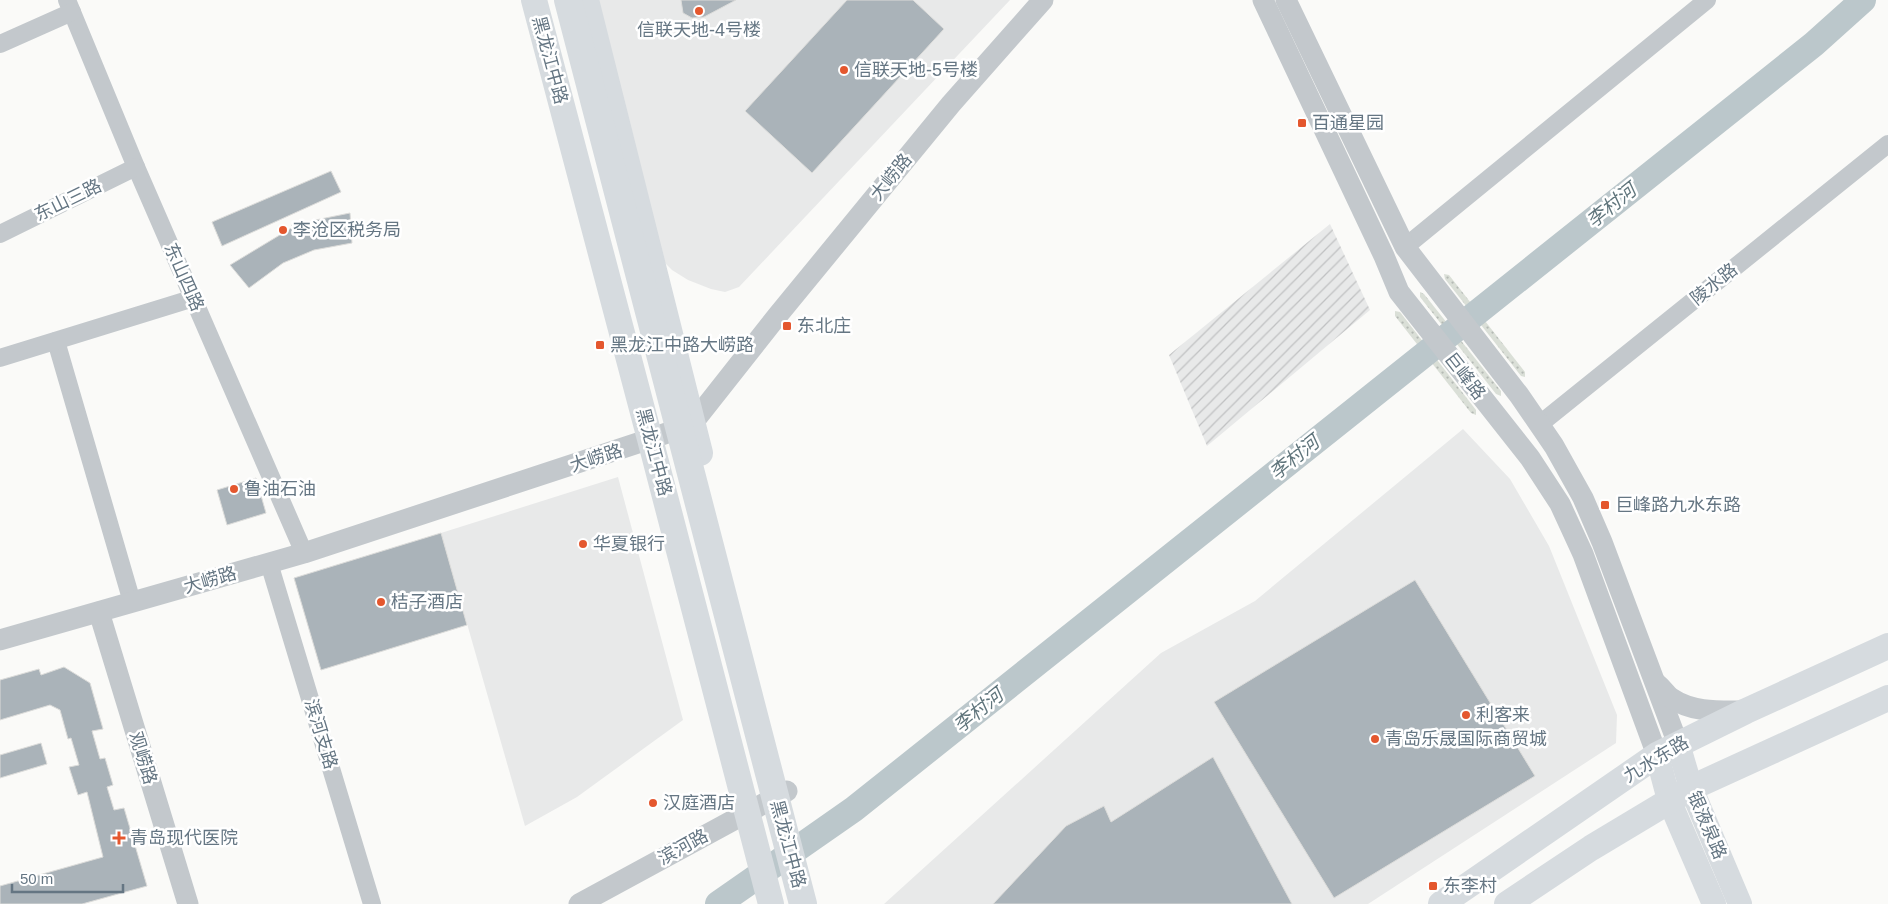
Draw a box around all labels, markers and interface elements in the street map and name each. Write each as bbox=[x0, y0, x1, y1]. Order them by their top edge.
marker: 信联天地-4号楼 bbox=[693, 5, 705, 17]
street label: 黑龙江中路 bbox=[529, 14, 571, 106]
place label: 信联天地-4号楼 bbox=[637, 20, 761, 40]
place label: 信联天地-5号楼 bbox=[854, 60, 978, 80]
marker: 信联天地-5号楼 bbox=[838, 64, 850, 76]
place label: 百通星园 bbox=[1312, 113, 1384, 133]
marker: 百通星园 bbox=[1296, 117, 1308, 129]
street label: 大崂路 bbox=[866, 150, 916, 204]
street label: 东山三路 bbox=[31, 175, 105, 225]
water label: 李村河 bbox=[1583, 177, 1643, 231]
place label: 李沧区税务局 bbox=[293, 220, 401, 240]
marker: 李沧区税务局 bbox=[277, 224, 289, 236]
street label: 东山四路 bbox=[160, 240, 208, 314]
street label: 陵水路 bbox=[1687, 259, 1741, 309]
place label: 东北庄 bbox=[797, 316, 851, 336]
marker: 东北庄 bbox=[781, 320, 793, 332]
place label: 黑龙江中路大崂路 bbox=[610, 335, 754, 355]
marker: 黑龙江中路大崂路 bbox=[594, 339, 606, 351]
street label: 巨峰路 bbox=[1440, 349, 1490, 403]
street label: 黑龙江中路 bbox=[633, 406, 675, 498]
water label: 李村河 bbox=[1266, 429, 1326, 483]
street label: 大崂路 bbox=[567, 440, 625, 476]
place label: 鲁油石油 bbox=[244, 479, 316, 499]
marker: 鲁油石油 bbox=[228, 483, 240, 495]
place label: 巨峰路九水东路 bbox=[1615, 495, 1741, 515]
marker: 巨峰路九水东路 bbox=[1599, 499, 1611, 511]
place label: 华夏银行 bbox=[593, 534, 665, 554]
marker: 华夏银行 bbox=[577, 538, 589, 550]
street label: 大崂路 bbox=[181, 563, 239, 597]
place label: 桔子酒店 bbox=[391, 592, 463, 612]
marker: 桔子酒店 bbox=[375, 596, 387, 608]
water label: 李村河 bbox=[950, 682, 1010, 736]
street label: 滨河支路 bbox=[301, 697, 341, 771]
place label: 利客来 bbox=[1476, 705, 1530, 725]
marker: 利客来 bbox=[1460, 709, 1472, 721]
street label: 观崂路 bbox=[126, 729, 160, 787]
place label: 青岛乐晟国际商贸城 bbox=[1385, 729, 1547, 749]
street label: 九水东路 bbox=[1620, 732, 1692, 786]
marker: 青岛乐晟国际商贸城 bbox=[1369, 733, 1381, 745]
street label: 银液泉路 bbox=[1684, 788, 1730, 862]
place label: 汉庭酒店 bbox=[663, 793, 735, 813]
marker: 汉庭酒店 bbox=[647, 797, 659, 809]
street label: 黑龙江中路 bbox=[767, 798, 809, 890]
street label: 滨河路 bbox=[655, 825, 711, 869]
place label: 青岛现代医院 bbox=[130, 828, 238, 848]
marker: 青岛现代医院 bbox=[112, 831, 126, 845]
scale bar bbox=[12, 862, 124, 894]
text: 50 m bbox=[20, 870, 53, 887]
place label: 东李村 bbox=[1443, 876, 1497, 896]
marker: 东李村 bbox=[1427, 880, 1439, 892]

